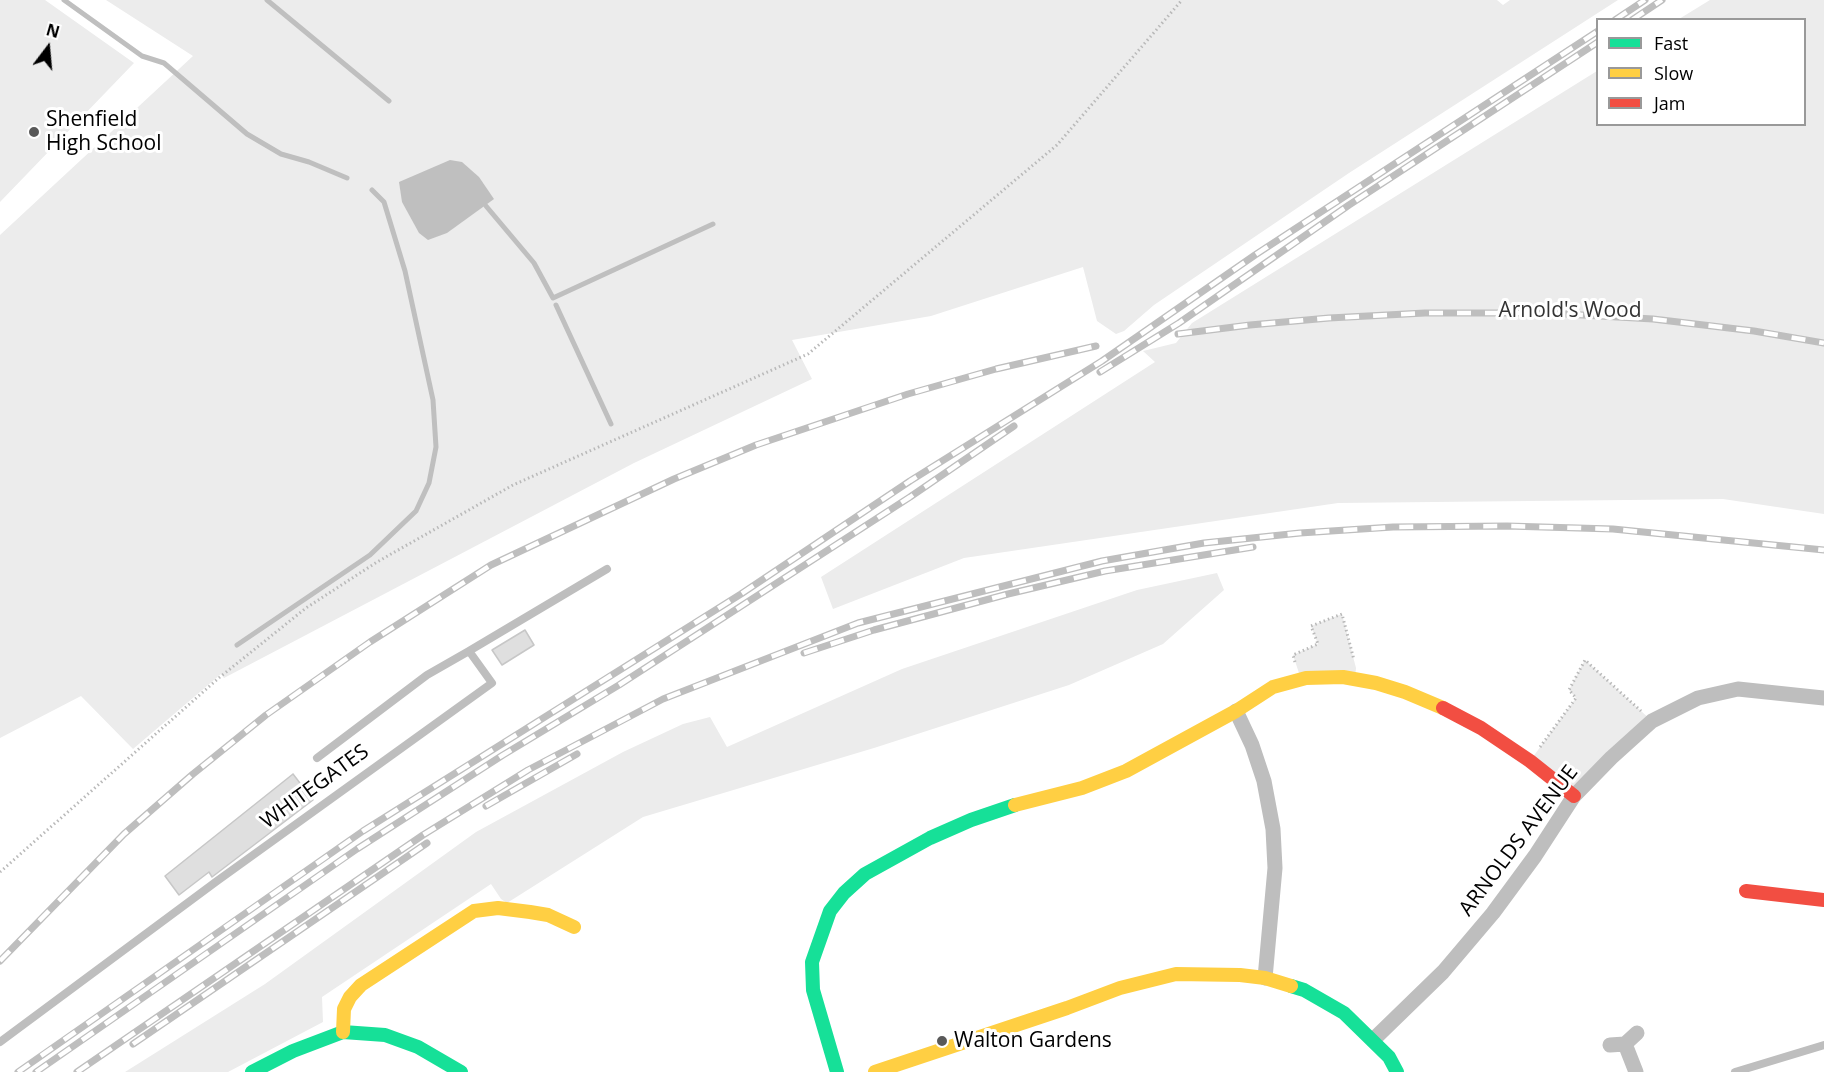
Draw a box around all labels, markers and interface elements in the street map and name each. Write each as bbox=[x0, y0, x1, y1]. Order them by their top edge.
north arrow bbox=[18, 18, 78, 78]
text: N bbox=[44, 18, 62, 43]
legend bbox=[1596, 18, 1806, 126]
text: Fast bbox=[1654, 31, 1688, 55]
text: Slow bbox=[1654, 61, 1693, 85]
text: Jam bbox=[1654, 91, 1686, 115]
place label: Shenfield High School bbox=[46, 107, 162, 157]
marker: Shenfield High School bbox=[27, 125, 41, 139]
park label: Arnold's Wood bbox=[1498, 298, 1642, 324]
street label: WHITEGATES bbox=[256, 739, 374, 835]
street label: ARNOLDS AVENUE bbox=[1454, 761, 1584, 921]
place label: Walton Gardens bbox=[954, 1028, 1112, 1054]
marker: Walton Gardens bbox=[935, 1034, 949, 1048]

